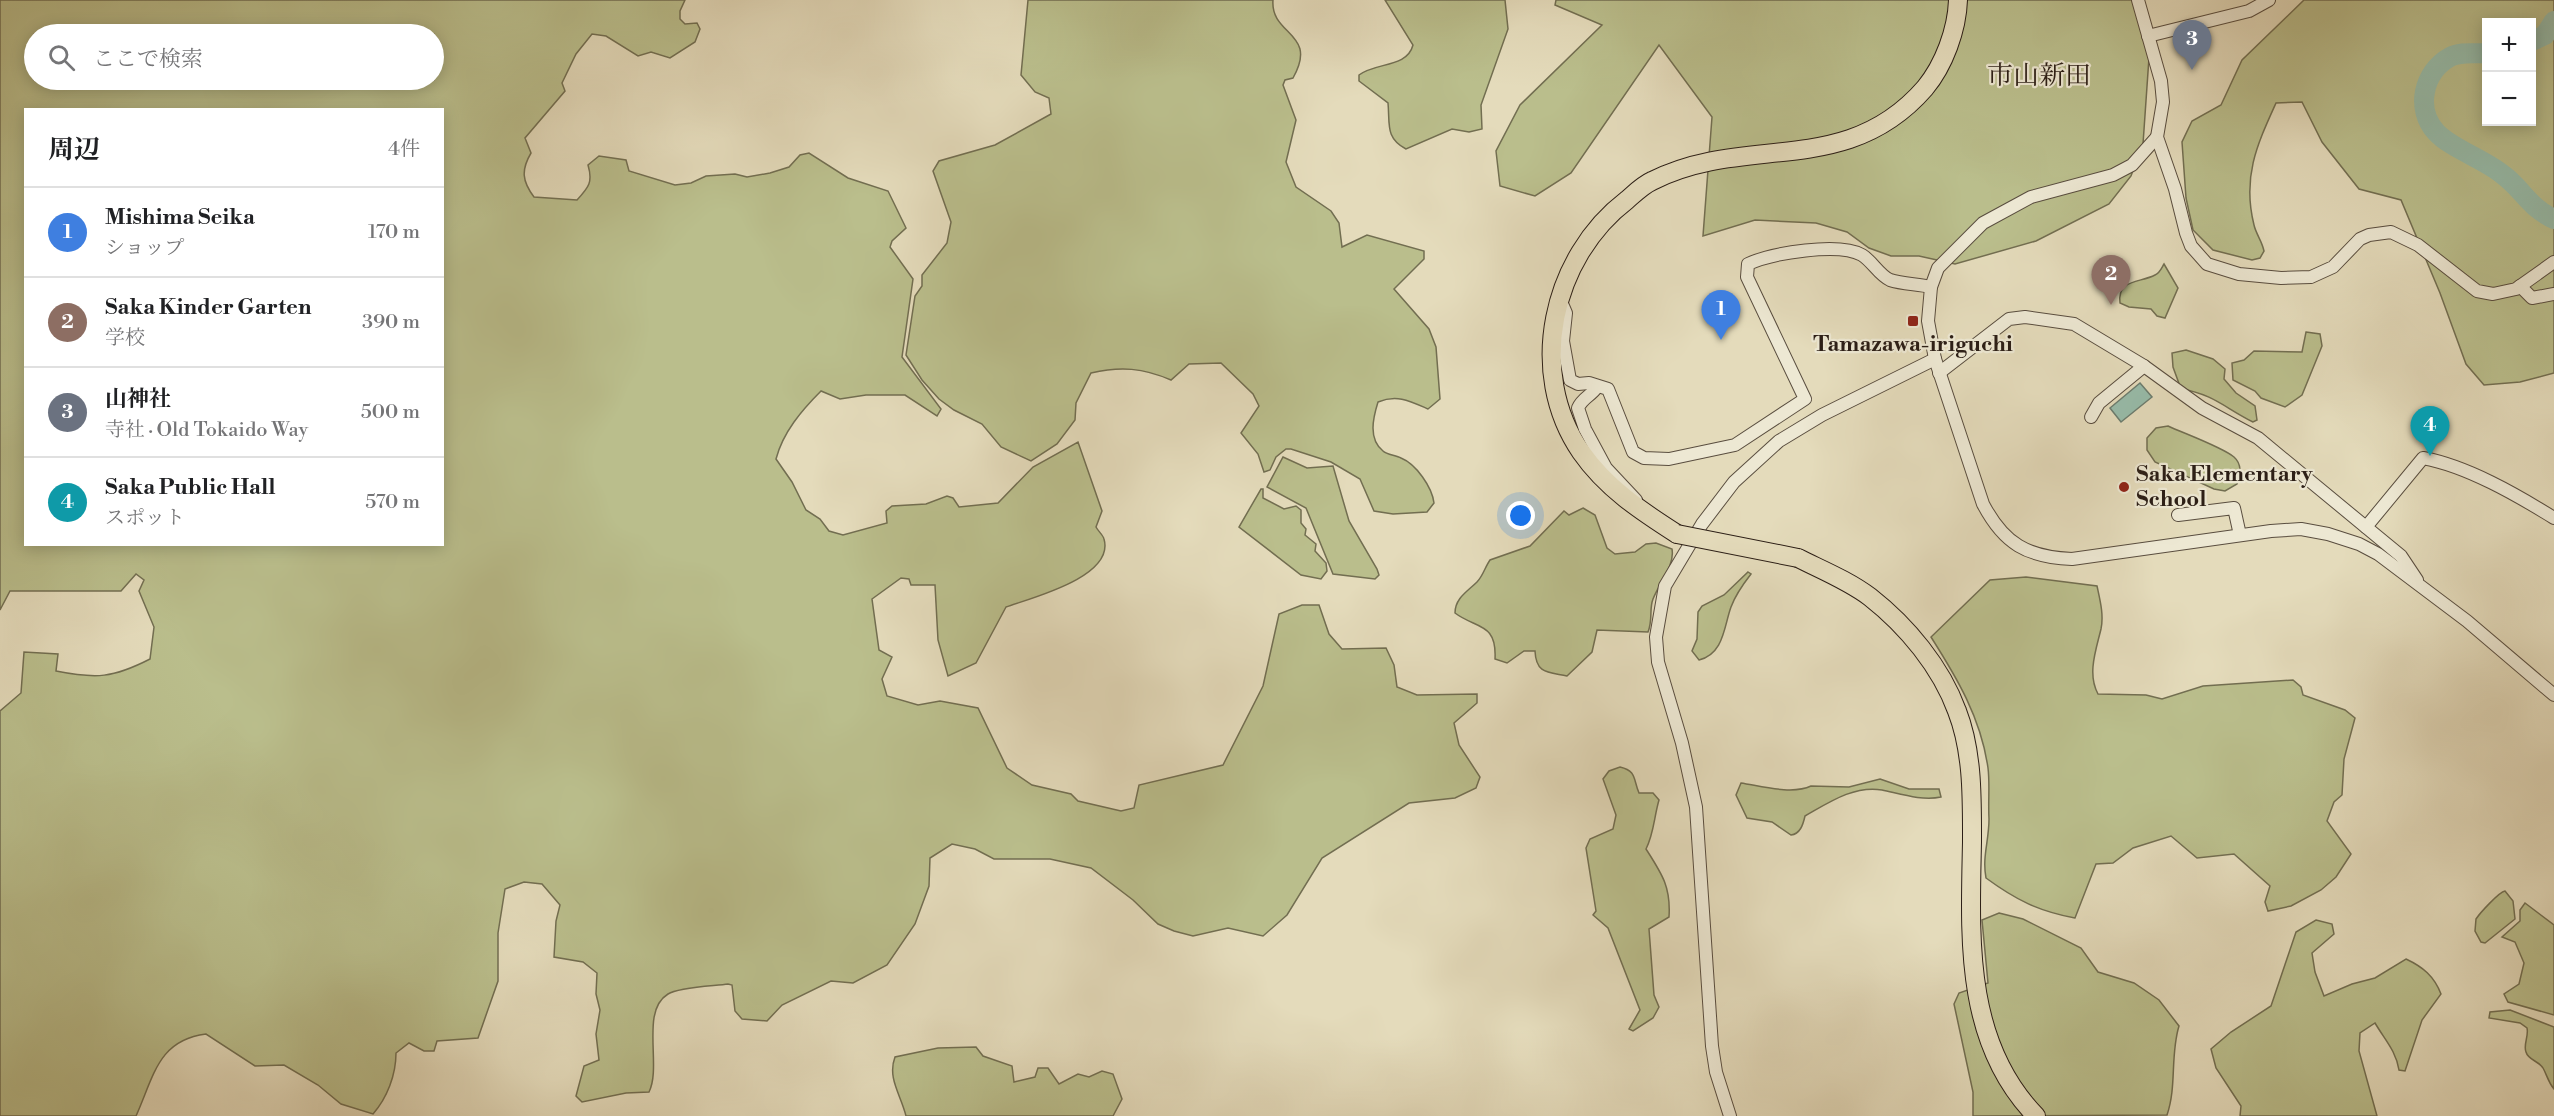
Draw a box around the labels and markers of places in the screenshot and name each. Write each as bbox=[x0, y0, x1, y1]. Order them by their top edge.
pin: 3 bbox=[2172, 20, 2212, 70]
pin: 2 bbox=[2092, 256, 2130, 305]
pin: 1 bbox=[1702, 290, 1740, 340]
marker: Tamazawa-iriguchi bbox=[1906, 314, 1920, 328]
place label: Tamazawa-iriguchi bbox=[1813, 331, 2013, 358]
pin: 4 bbox=[2410, 406, 2450, 456]
place label: Saka Elementary School bbox=[2136, 461, 2314, 513]
marker: Saka Elementary School bbox=[2117, 480, 2131, 494]

